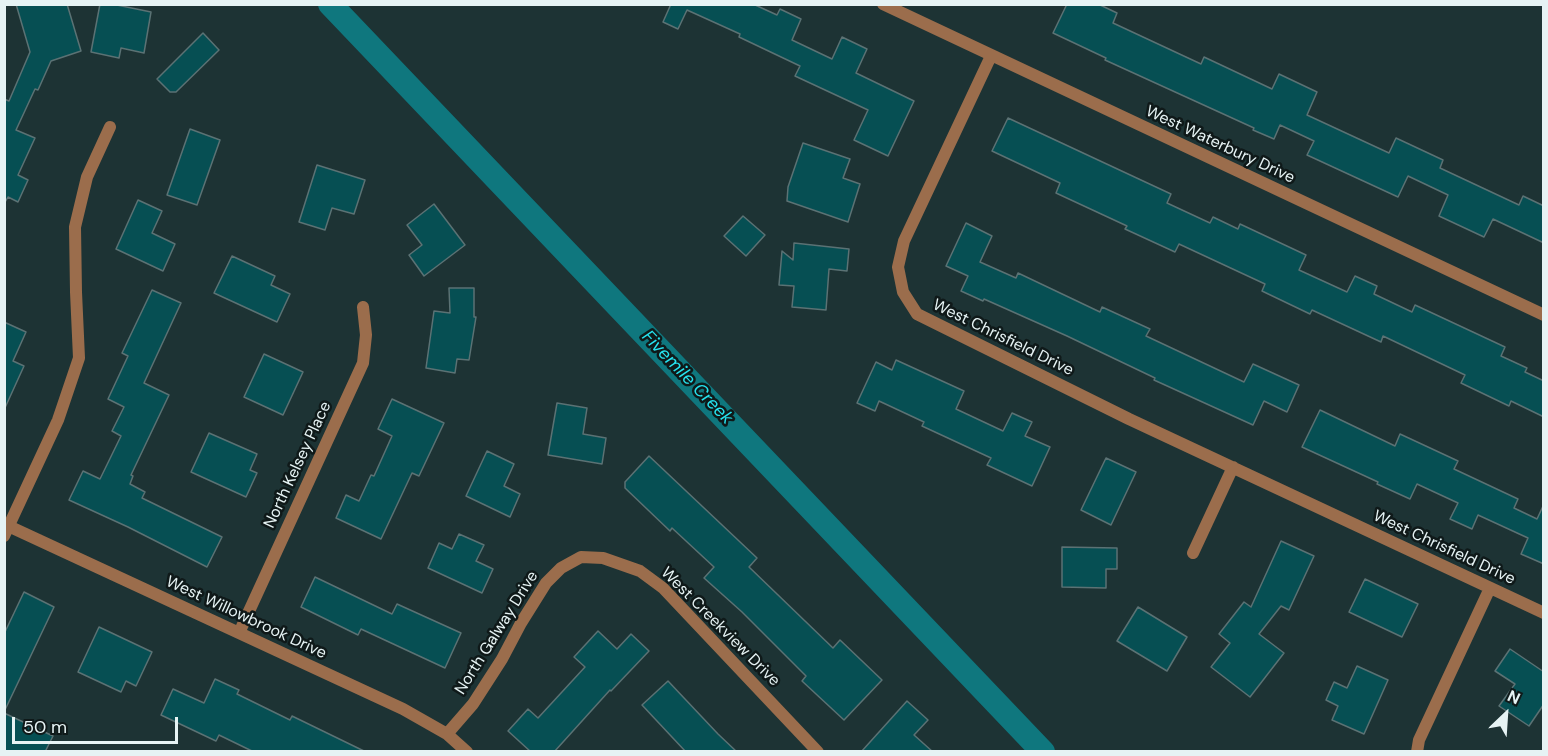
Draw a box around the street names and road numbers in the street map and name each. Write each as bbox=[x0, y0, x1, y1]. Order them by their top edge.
street label: West Waterbury Drive bbox=[1142, 102, 1298, 188]
street label: West Chrisfield Drive bbox=[929, 296, 1077, 380]
street label: North Kelsey Place bbox=[260, 399, 336, 531]
street label: West Chrisfield Drive bbox=[1370, 507, 1518, 589]
street label: West Creekview Drive bbox=[656, 563, 784, 691]
street label: North Galway Drive bbox=[451, 568, 543, 698]
street label: West Willowbrook Drive bbox=[163, 572, 329, 664]

